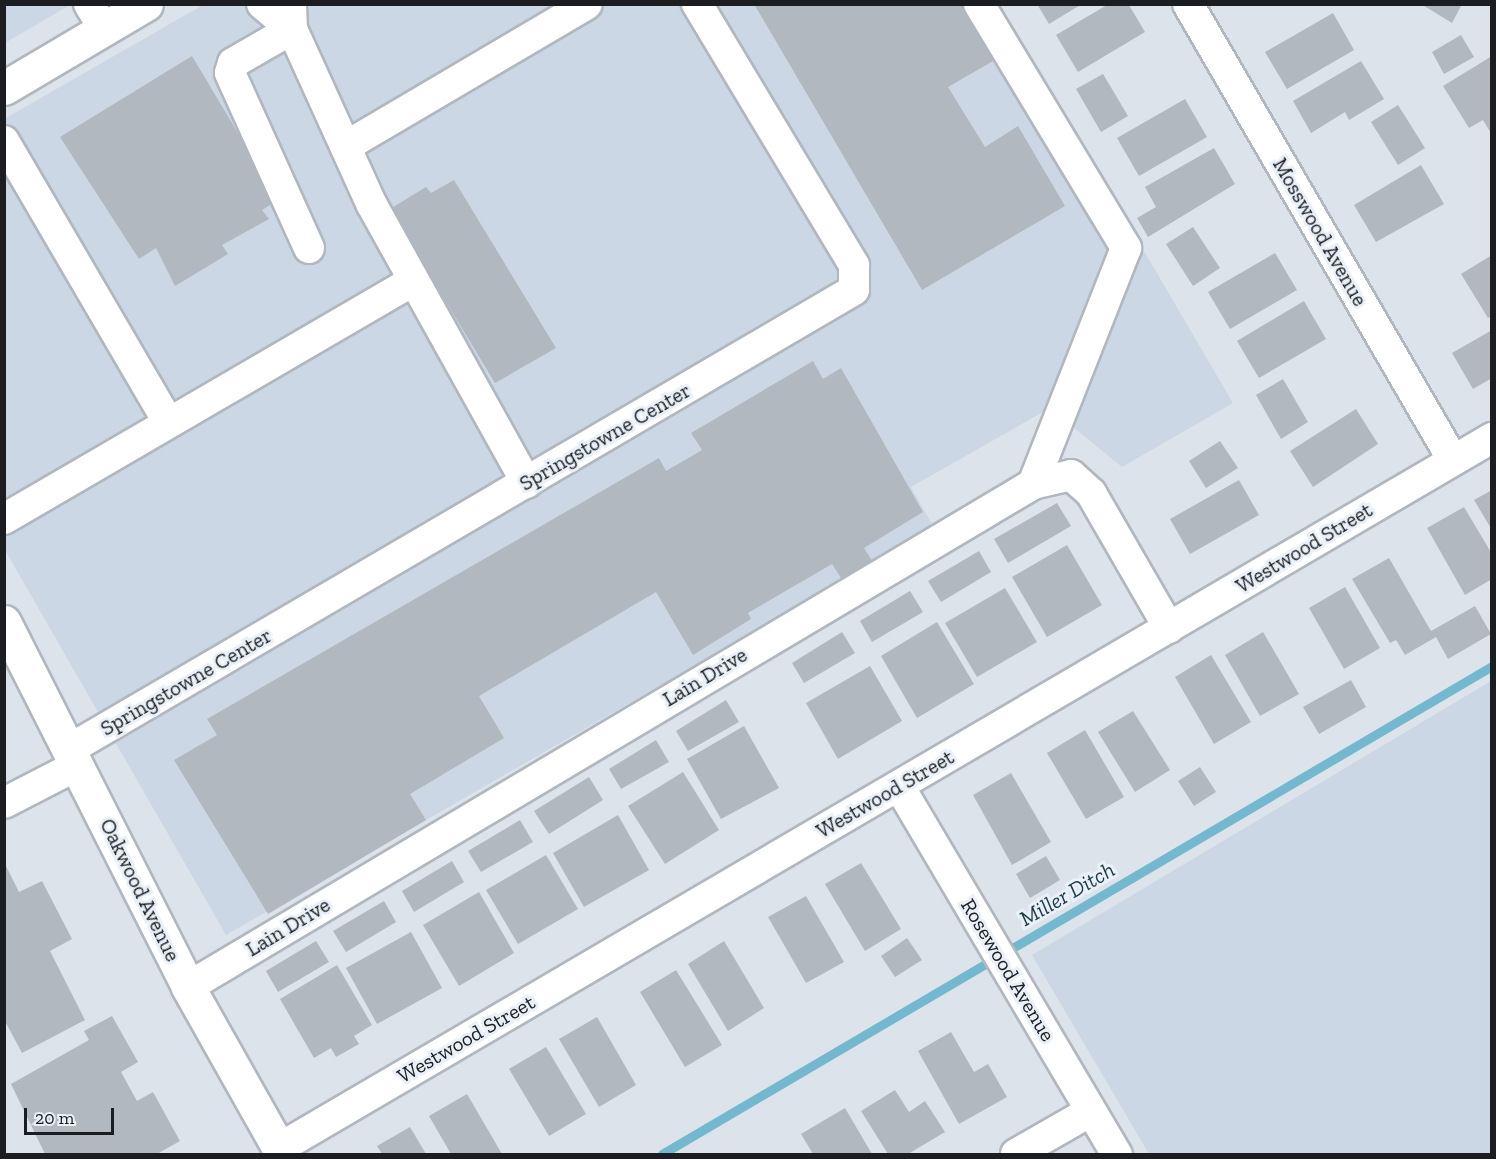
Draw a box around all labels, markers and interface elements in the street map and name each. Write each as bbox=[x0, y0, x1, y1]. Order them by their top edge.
street label: Mosswood Avenue bbox=[1267, 153, 1373, 311]
street label: Springstowne Center bbox=[515, 378, 695, 496]
street label: Westwood Street bbox=[1231, 497, 1377, 599]
street label: Springstowne Center bbox=[96, 623, 276, 741]
street label: Lain Drive bbox=[658, 642, 752, 712]
street label: Westwood Street bbox=[812, 744, 958, 844]
street label: Oakwood Avenue bbox=[94, 814, 186, 966]
water label: Miller Ditch bbox=[1015, 856, 1119, 932]
street label: Lain Drive bbox=[241, 892, 335, 962]
street label: Rosewood Avenue bbox=[955, 894, 1061, 1046]
street label: Westwood Street bbox=[393, 989, 539, 1089]
scale bar bbox=[27, 1096, 117, 1134]
text: 20 m bbox=[35, 1107, 74, 1129]

